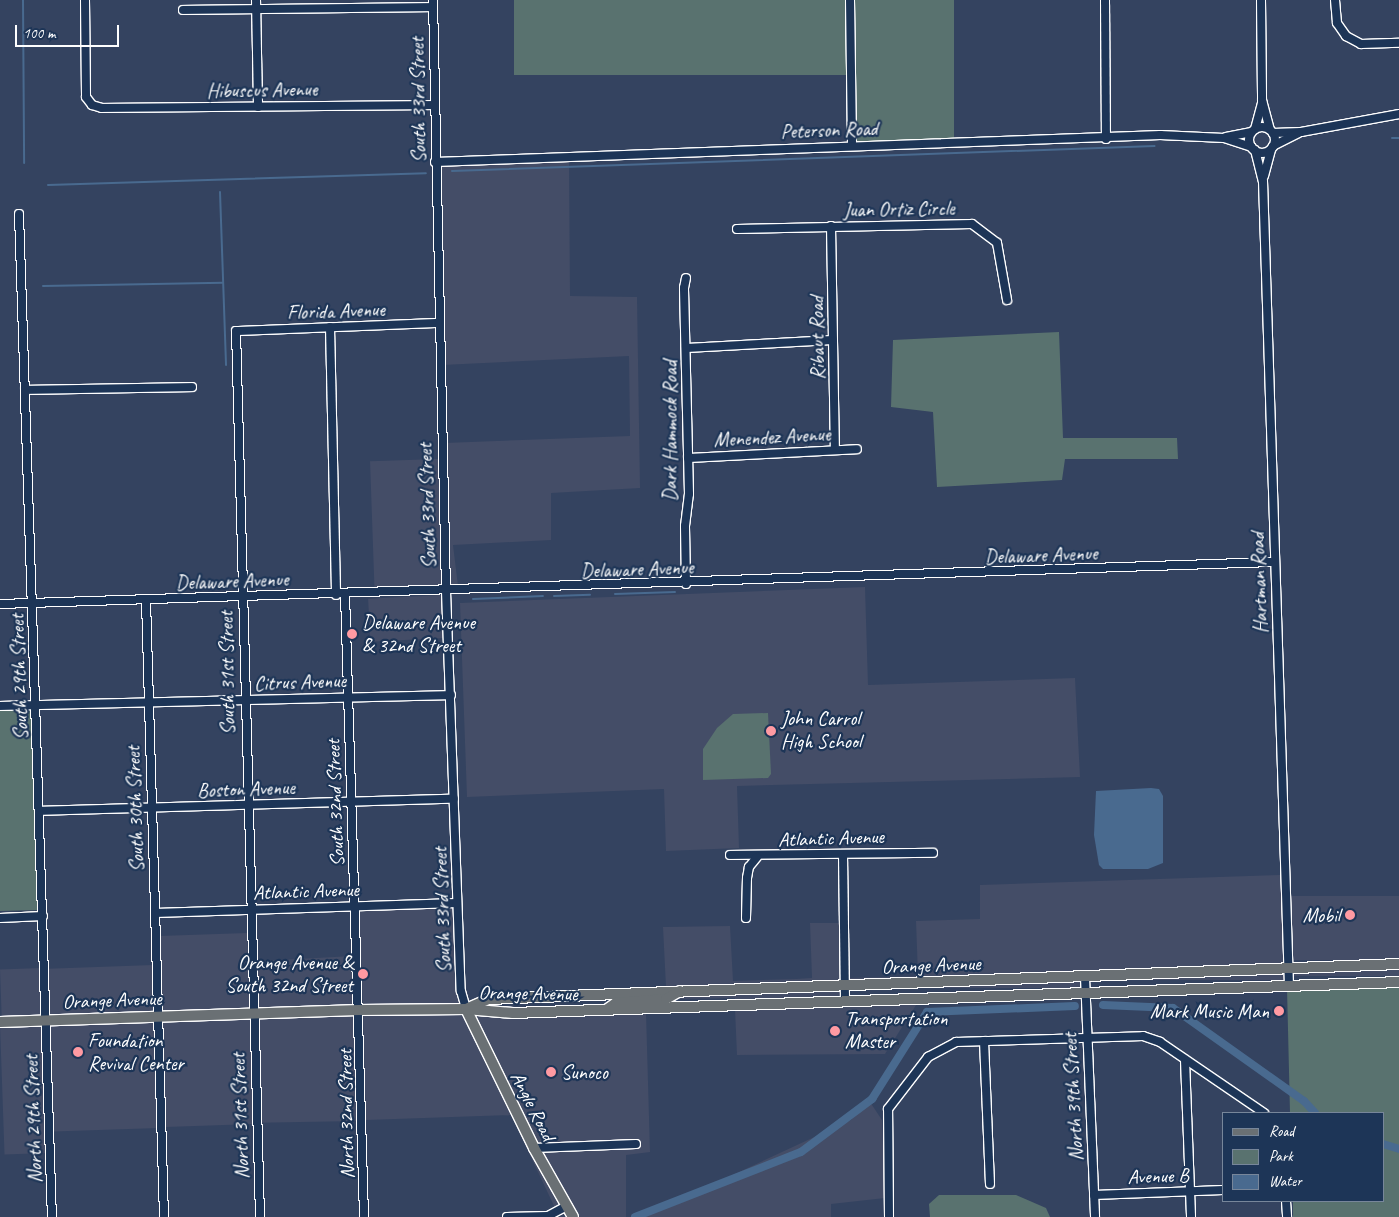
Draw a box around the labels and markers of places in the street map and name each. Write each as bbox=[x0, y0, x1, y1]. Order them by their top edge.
place label: Delaware Avenue & 32nd Street bbox=[362, 610, 475, 657]
marker: Delaware Avenue & 32nd Street bbox=[346, 628, 358, 640]
place label: John Carrol High School bbox=[781, 707, 860, 754]
marker: John Carrol High School bbox=[765, 725, 777, 737]
place label: Mobil bbox=[1303, 903, 1340, 927]
marker: Mobil bbox=[1344, 909, 1356, 921]
place label: Orange Avenue & South 32nd Street bbox=[225, 950, 353, 997]
marker: Orange Avenue & South 32nd Street bbox=[357, 968, 369, 980]
place label: Mark Music Man bbox=[1150, 999, 1269, 1023]
marker: Mark Music Man bbox=[1273, 1005, 1285, 1017]
place label: Transportation Master bbox=[845, 1007, 947, 1054]
marker: Transportation Master bbox=[829, 1025, 841, 1037]
place label: Foundation Revival Center bbox=[88, 1028, 184, 1075]
marker: Foundation Revival Center bbox=[72, 1046, 84, 1058]
place label: Sunoco bbox=[561, 1060, 608, 1084]
marker: Sunoco bbox=[545, 1066, 557, 1078]

